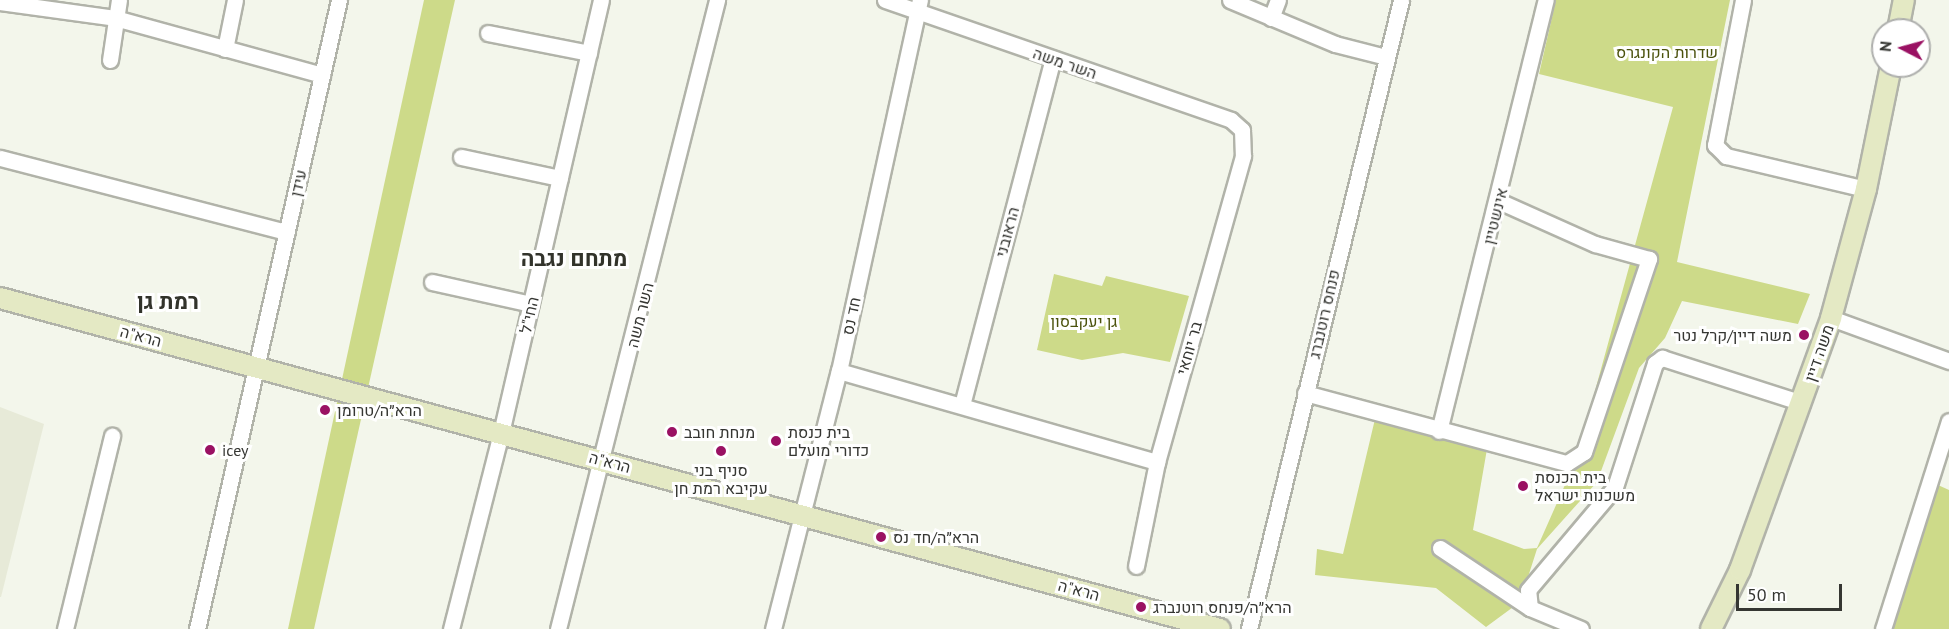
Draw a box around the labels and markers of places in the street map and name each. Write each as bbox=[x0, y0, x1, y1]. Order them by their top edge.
place label: משה דיין/קרל נטר bbox=[1673, 325, 1792, 345]
marker: משה דיין/קרל נטר bbox=[1797, 328, 1811, 342]
place label: הרא״ה/טרומן bbox=[337, 400, 422, 420]
marker: הרא״ה/טרומן bbox=[318, 403, 332, 417]
place label: מנחת חובב bbox=[684, 422, 755, 442]
place label: בית כנסת כדורי מועלם bbox=[788, 422, 869, 460]
marker: מנחת חובב bbox=[665, 425, 679, 439]
marker: בית כנסת כדורי מועלם bbox=[769, 434, 783, 448]
place label: icey bbox=[222, 440, 248, 460]
marker: icey bbox=[203, 443, 217, 457]
marker: סניף בני עקיבא רמת חן bbox=[714, 444, 728, 458]
place label: סניף בני עקיבא רמת חן bbox=[674, 460, 768, 498]
place label: בית הכנסת משכנות ישראל bbox=[1535, 467, 1635, 505]
marker: בית הכנסת משכנות ישראל bbox=[1516, 479, 1530, 493]
place label: הרא״ה/חד נס bbox=[893, 527, 979, 547]
marker: הרא״ה/חד נס bbox=[874, 530, 888, 544]
place label: הרא״ה/פנחס רוטנברג bbox=[1153, 597, 1292, 617]
marker: הרא״ה/פנחס רוטנברג bbox=[1134, 600, 1148, 614]

